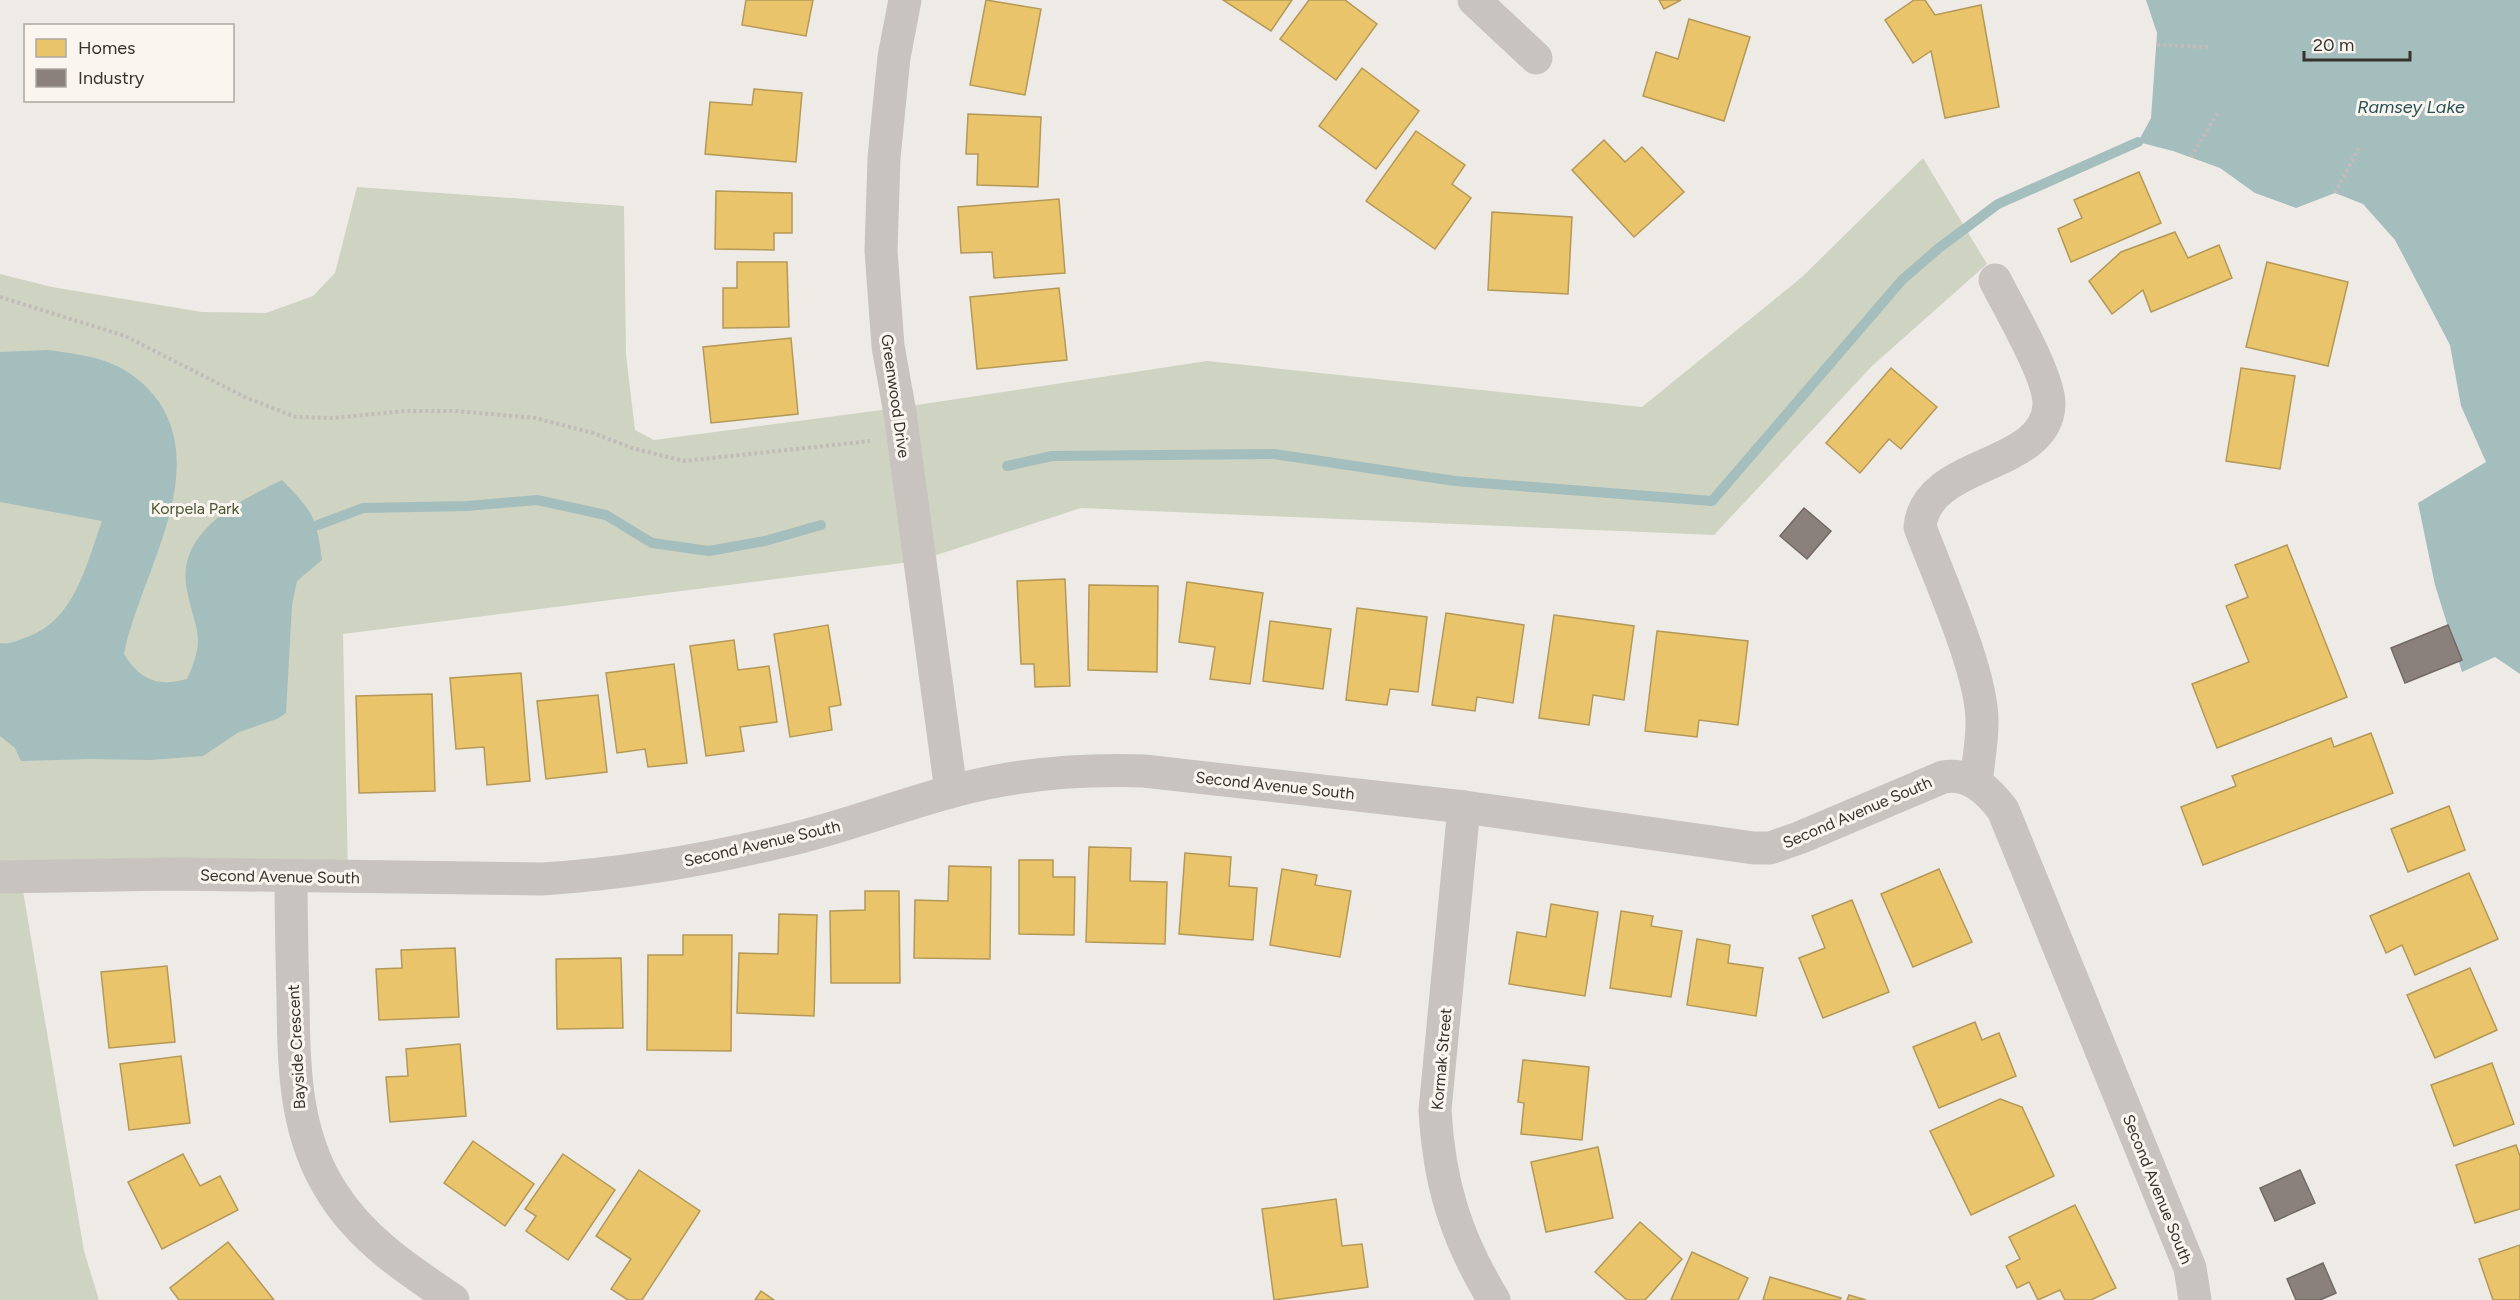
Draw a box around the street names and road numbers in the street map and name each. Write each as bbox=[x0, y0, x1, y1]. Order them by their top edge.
street label: Greenwood Drive bbox=[877, 333, 914, 460]
street label: Second Avenue South bbox=[1194, 768, 1355, 803]
street label: Second Avenue South bbox=[1780, 772, 1935, 852]
street label: Second Avenue South bbox=[682, 816, 842, 871]
street label: Second Avenue South bbox=[200, 866, 360, 887]
street label: Bayside Crescent bbox=[284, 984, 309, 1110]
street label: Kormak Street bbox=[1428, 1007, 1455, 1111]
street label: Second Avenue South bbox=[2119, 1112, 2196, 1267]

